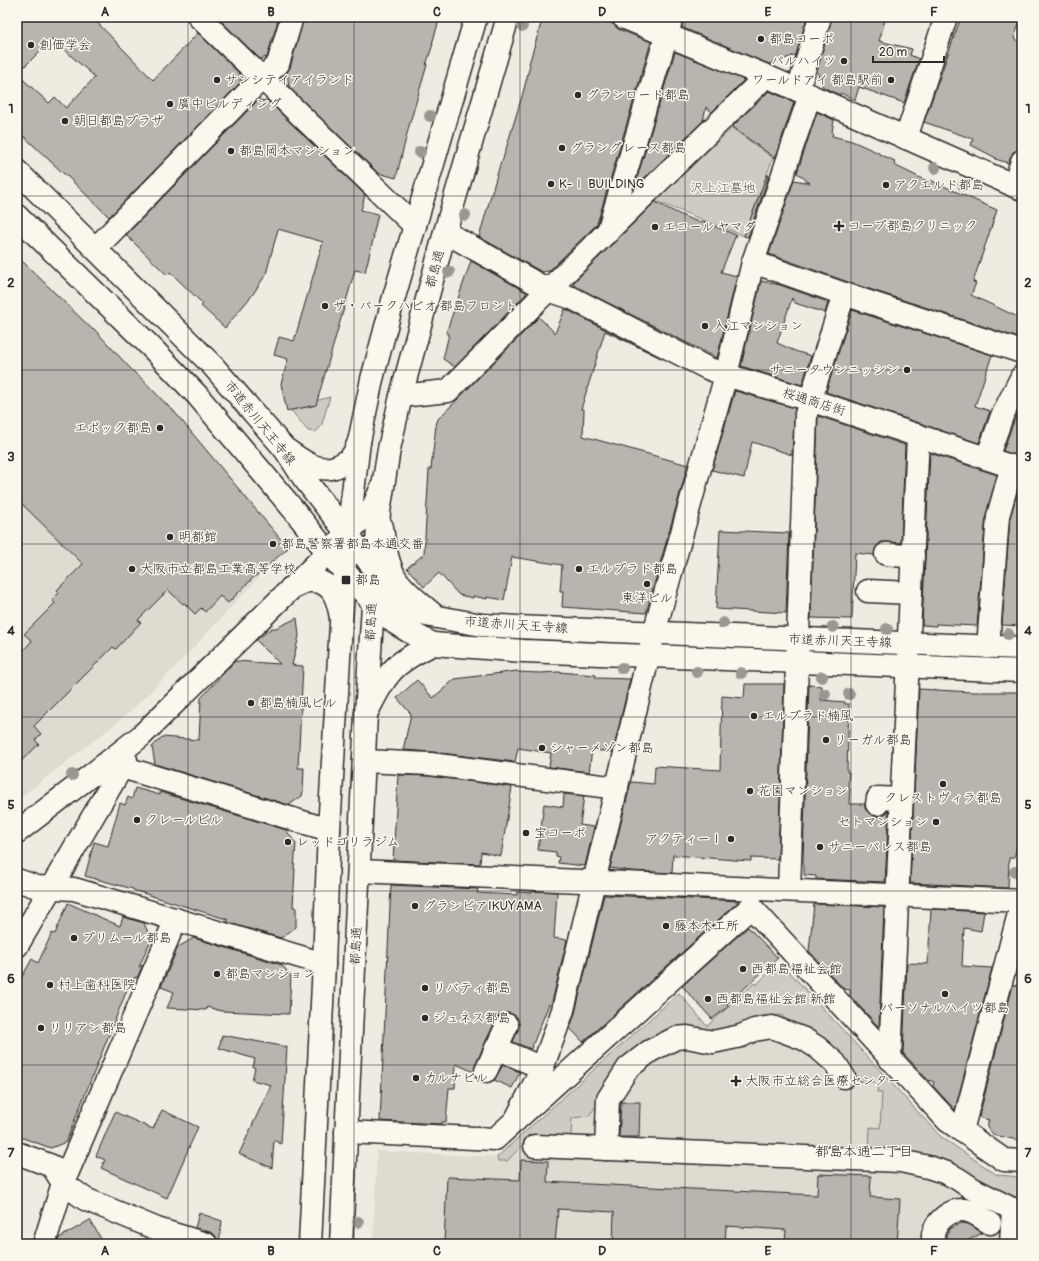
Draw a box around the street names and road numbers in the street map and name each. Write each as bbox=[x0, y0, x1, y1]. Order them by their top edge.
street label: 都島通 bbox=[422, 248, 448, 290]
street label: 市道赤川天王寺線 bbox=[221, 378, 300, 469]
street label: 桜通商店街 bbox=[781, 385, 847, 419]
street label: 都島通 bbox=[362, 602, 380, 642]
street label: 市道赤川天王寺線 bbox=[464, 613, 569, 637]
street label: 市道赤川天王寺線 bbox=[788, 631, 893, 651]
street label: 都島通 bbox=[347, 926, 365, 966]

